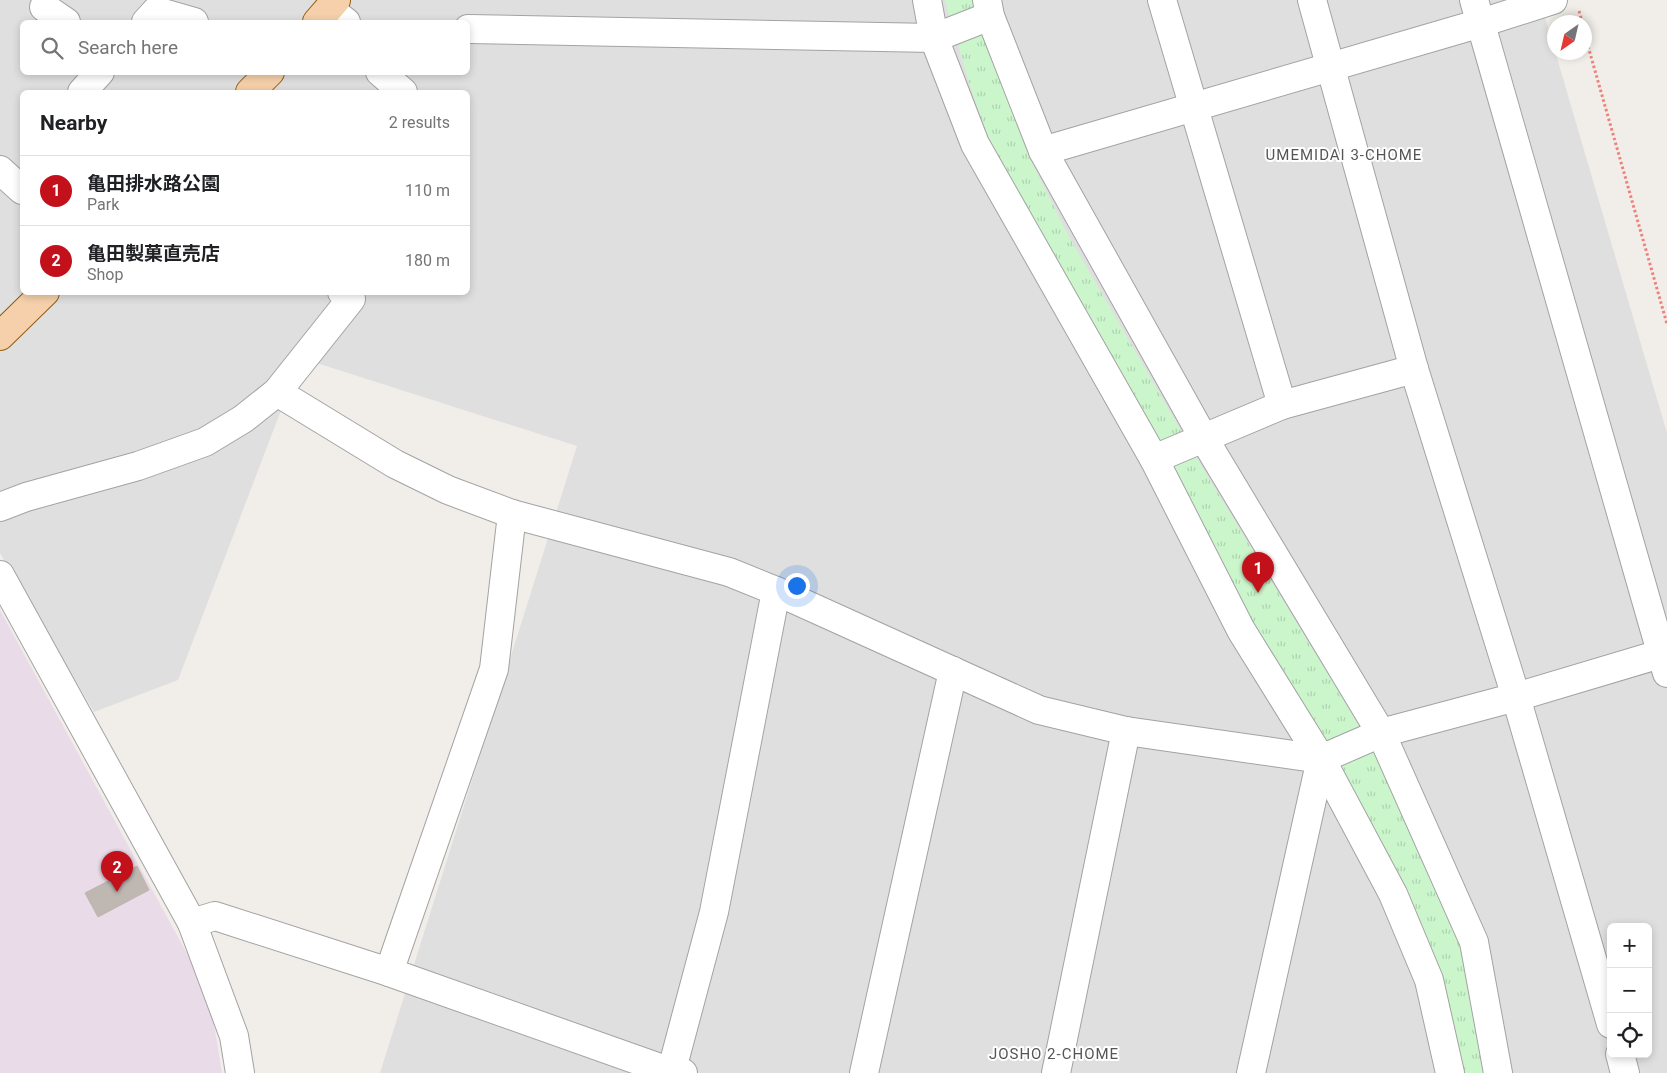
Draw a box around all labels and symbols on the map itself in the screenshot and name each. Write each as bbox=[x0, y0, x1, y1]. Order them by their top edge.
north arrow bbox=[1547, 15, 1592, 60]
district label: UMEMIDAI 3-CHOME bbox=[1266, 146, 1422, 164]
pin: 1 bbox=[1242, 552, 1274, 593]
your location bbox=[784, 573, 810, 599]
pin: 2 bbox=[101, 851, 133, 892]
district label: JOSHO 2-CHOME bbox=[989, 1045, 1119, 1063]

